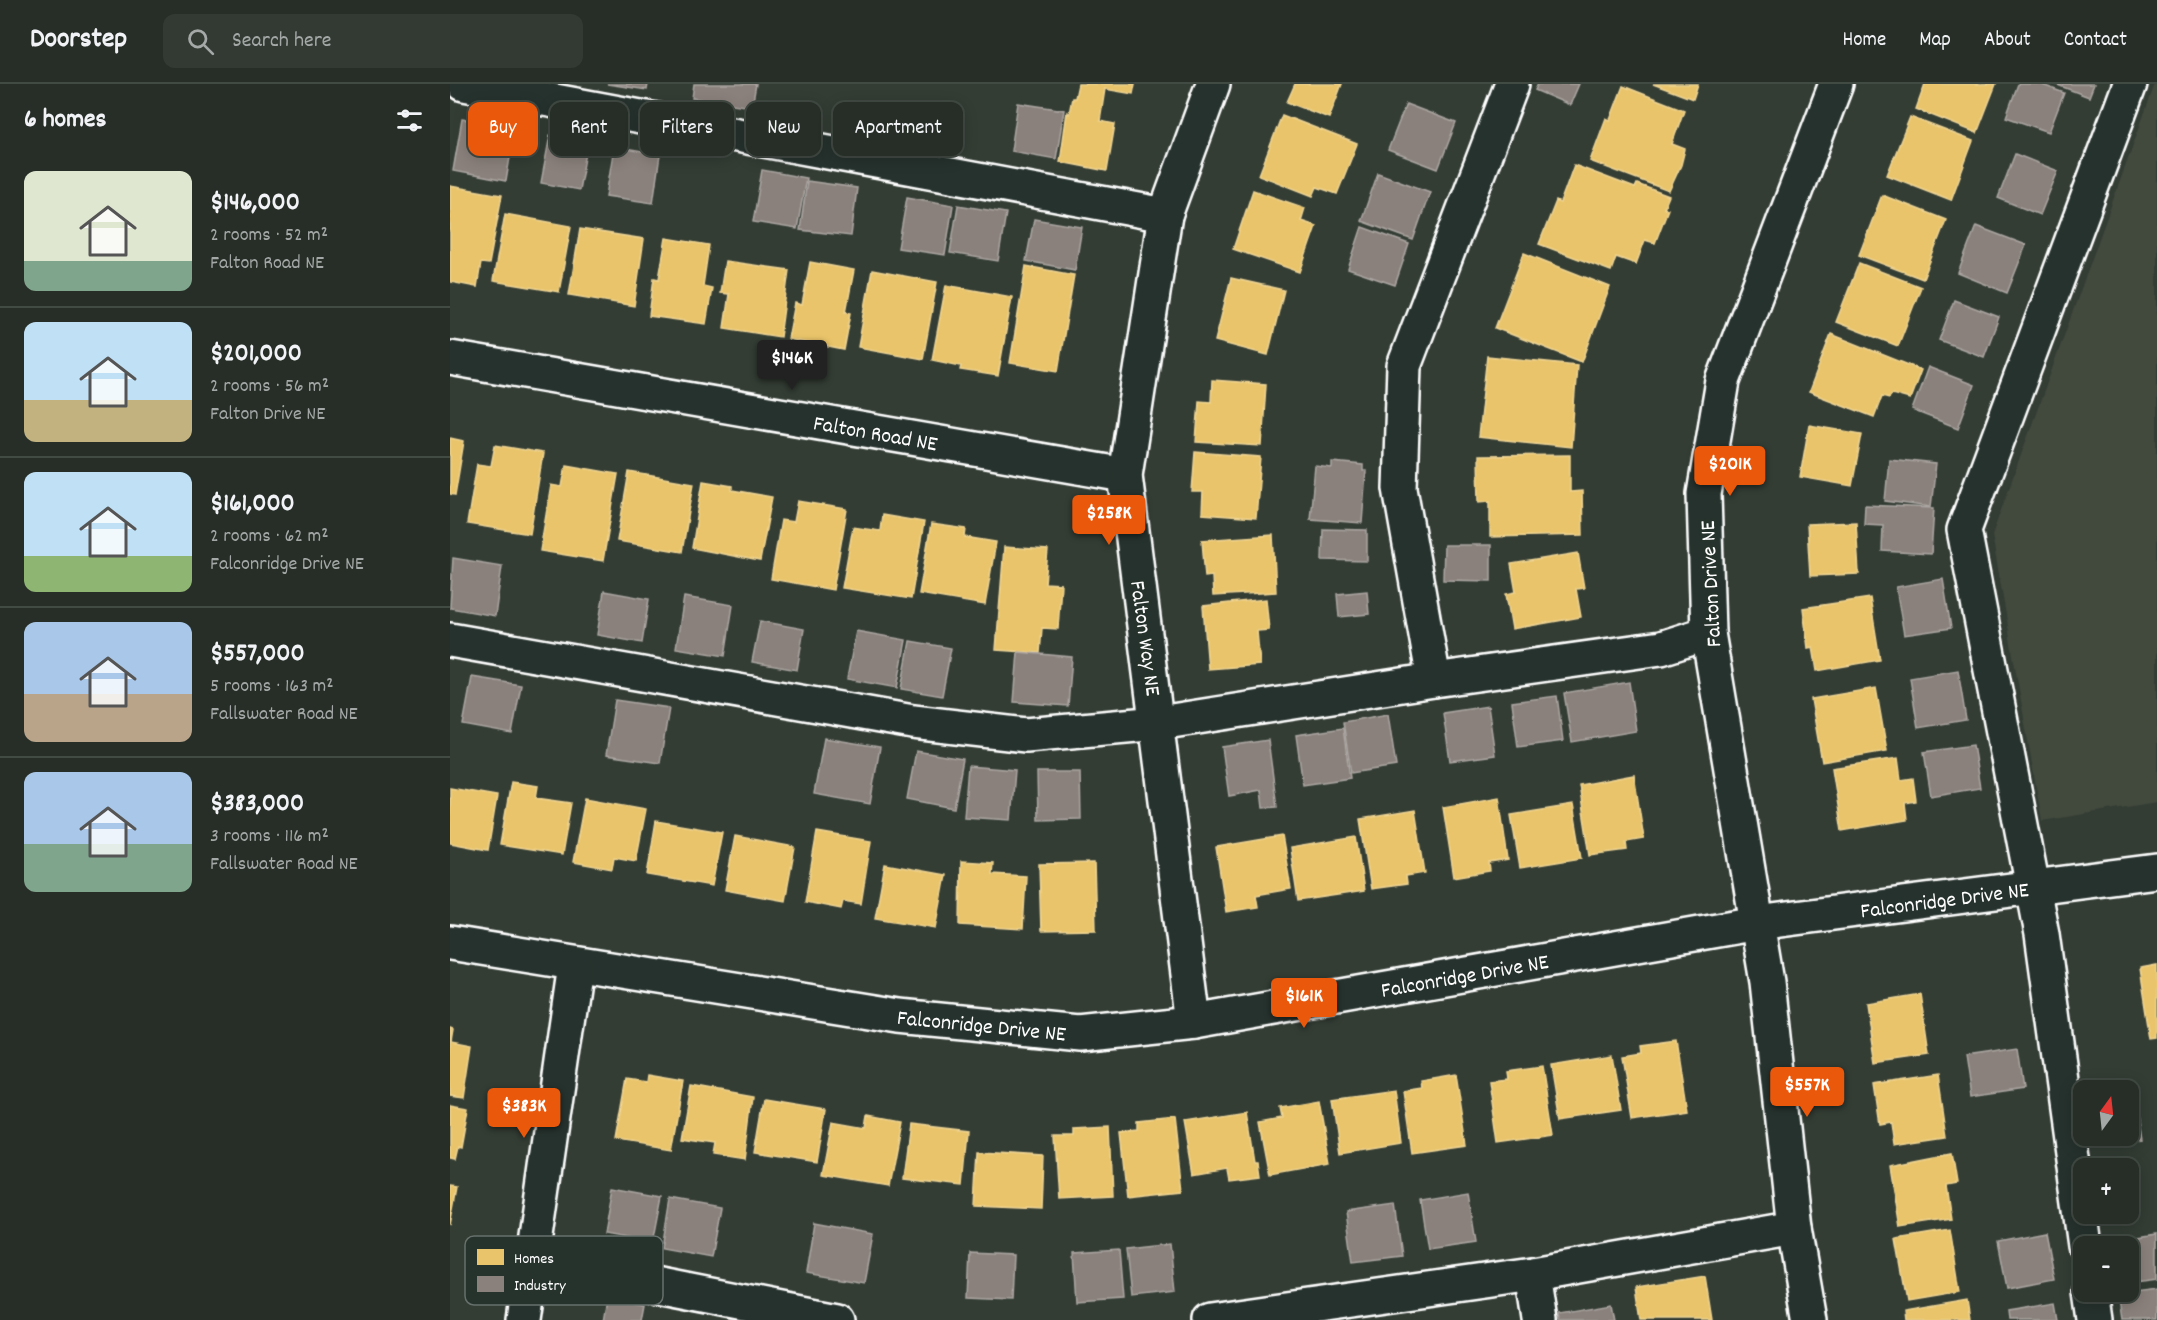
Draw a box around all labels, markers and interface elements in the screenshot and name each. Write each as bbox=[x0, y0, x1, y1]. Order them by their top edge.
search box bbox=[163, 14, 583, 68]
text: Doorstep bbox=[30, 21, 127, 61]
icon: search bbox=[184, 25, 217, 58]
text: Search here bbox=[232, 26, 332, 57]
text: Home bbox=[1842, 26, 1886, 56]
text: Map bbox=[1919, 26, 1951, 56]
text: About bbox=[1984, 26, 2031, 56]
text: Contact bbox=[2064, 26, 2127, 56]
text: 6 homes bbox=[24, 102, 106, 139]
chip: Buy bbox=[468, 102, 538, 156]
chip: Rent bbox=[550, 102, 628, 156]
chip: Filters bbox=[640, 102, 734, 156]
chip: New bbox=[746, 102, 821, 156]
chip: Apartment bbox=[833, 102, 963, 156]
icon: filters bbox=[393, 104, 426, 137]
text: $146,000 bbox=[210, 185, 300, 222]
icon: home bbox=[72, 195, 144, 267]
text: 2 rooms · 52 m² bbox=[210, 222, 328, 250]
text: Falton Road NE bbox=[210, 250, 324, 278]
text: $201,000 bbox=[210, 336, 302, 373]
pin: $146K bbox=[750, 340, 834, 391]
text: $146K bbox=[771, 345, 813, 373]
icon: home bbox=[72, 346, 144, 418]
text: 2 rooms · 56 m² bbox=[210, 373, 329, 401]
text: Falton Drive NE bbox=[210, 401, 325, 429]
street label: Falton Road NE bbox=[811, 409, 940, 461]
pin: $201K bbox=[1688, 446, 1772, 497]
text: $201K bbox=[1708, 451, 1752, 479]
text: $161,000 bbox=[210, 486, 295, 523]
pin: $258K bbox=[1067, 495, 1151, 546]
icon: home bbox=[72, 496, 144, 568]
text: $258K bbox=[1086, 500, 1132, 528]
street label: Falton Drive NE bbox=[1694, 520, 1731, 648]
text: 2 rooms · 62 m² bbox=[210, 523, 329, 551]
text: Falconridge Drive NE bbox=[210, 551, 364, 579]
street label: Falton Way NE bbox=[1120, 579, 1167, 698]
text: $557,000 bbox=[210, 636, 305, 673]
icon: home bbox=[72, 646, 144, 718]
text: 5 rooms · 163 m² bbox=[210, 673, 334, 701]
text: Fallswater Road NE bbox=[210, 701, 358, 729]
text: $383,000 bbox=[210, 786, 304, 823]
icon: home bbox=[72, 796, 144, 868]
text: 3 rooms · 116 m² bbox=[210, 823, 329, 851]
text: Fallswater Road NE bbox=[210, 851, 358, 879]
street label: Falconridge Drive NE bbox=[1859, 876, 2031, 928]
street label: Falconridge Drive NE bbox=[1379, 948, 1551, 1008]
pin: $161K bbox=[1262, 978, 1346, 1029]
text: $161K bbox=[1285, 983, 1323, 1011]
street label: Falconridge Drive NE bbox=[895, 1004, 1067, 1052]
pin: $557K bbox=[1765, 1067, 1849, 1118]
text: $557K bbox=[1784, 1072, 1830, 1100]
north arrow bbox=[2073, 1080, 2139, 1146]
map controls bbox=[2073, 1080, 2139, 1302]
pin: $383K bbox=[482, 1088, 566, 1139]
text: $383K bbox=[501, 1093, 547, 1121]
button: + bbox=[2073, 1158, 2139, 1224]
legend bbox=[465, 1236, 663, 1305]
button: − bbox=[2073, 1236, 2139, 1302]
text: Homes bbox=[514, 1248, 554, 1271]
text: Industry bbox=[514, 1275, 566, 1298]

